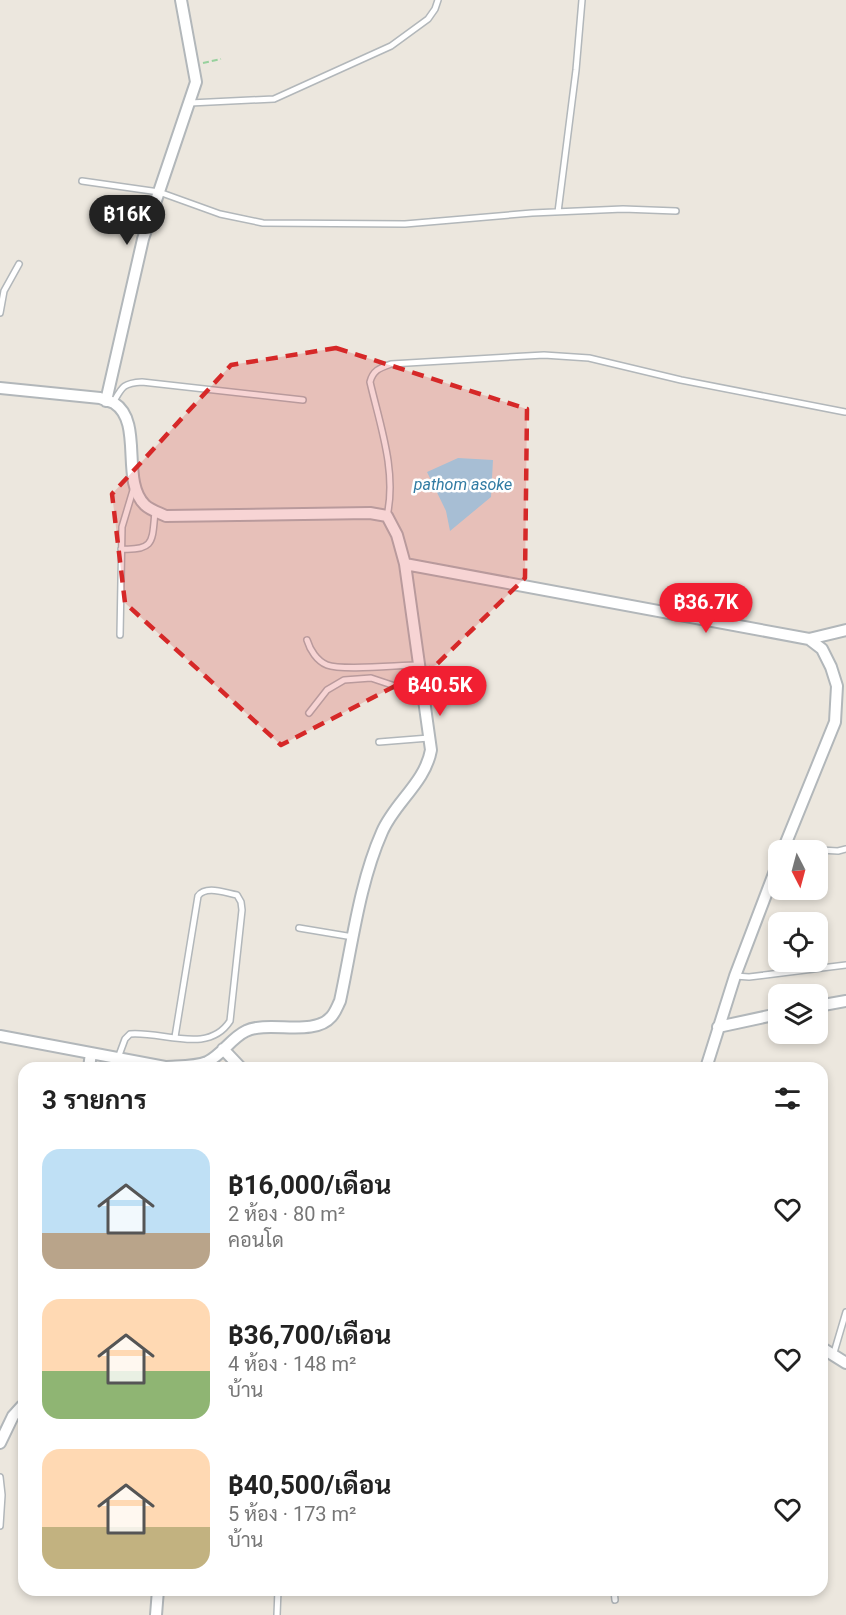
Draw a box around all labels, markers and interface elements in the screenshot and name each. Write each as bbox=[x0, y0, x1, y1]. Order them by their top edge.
pin: ฿16K bbox=[91, 195, 163, 246]
text: ฿16K bbox=[103, 202, 151, 226]
water label: pathom asoke bbox=[413, 475, 512, 494]
pin: ฿36.7K bbox=[657, 583, 755, 634]
text: ฿36.7K bbox=[674, 590, 739, 614]
pin: ฿40.5K bbox=[391, 666, 489, 717]
text: ฿40.5K bbox=[408, 673, 473, 697]
north arrow bbox=[768, 840, 828, 900]
map controls bbox=[768, 840, 828, 1044]
button: locate bbox=[768, 912, 828, 972]
button: layers bbox=[768, 984, 828, 1044]
icon: filters bbox=[771, 1082, 804, 1115]
text: 3 รายการ bbox=[42, 1085, 147, 1115]
text: ฿16,000/เดือน bbox=[228, 1170, 391, 1200]
icon: home bbox=[90, 1173, 162, 1245]
icon: heart bbox=[771, 1193, 804, 1226]
text: 2 ห้อง · 80 m² bbox=[228, 1202, 345, 1226]
text: คอนโด bbox=[228, 1228, 284, 1252]
text: ฿36,700/เดือน bbox=[228, 1320, 391, 1350]
icon: home bbox=[90, 1323, 162, 1395]
icon: heart bbox=[771, 1343, 804, 1376]
text: 4 ห้อง · 148 m² bbox=[228, 1352, 356, 1376]
text: บ้าน bbox=[228, 1378, 263, 1402]
text: ฿40,500/เดือน bbox=[228, 1470, 391, 1500]
icon: home bbox=[90, 1473, 162, 1545]
icon: heart bbox=[771, 1493, 804, 1526]
text: 5 ห้อง · 173 m² bbox=[228, 1502, 356, 1526]
text: บ้าน bbox=[228, 1528, 263, 1552]

